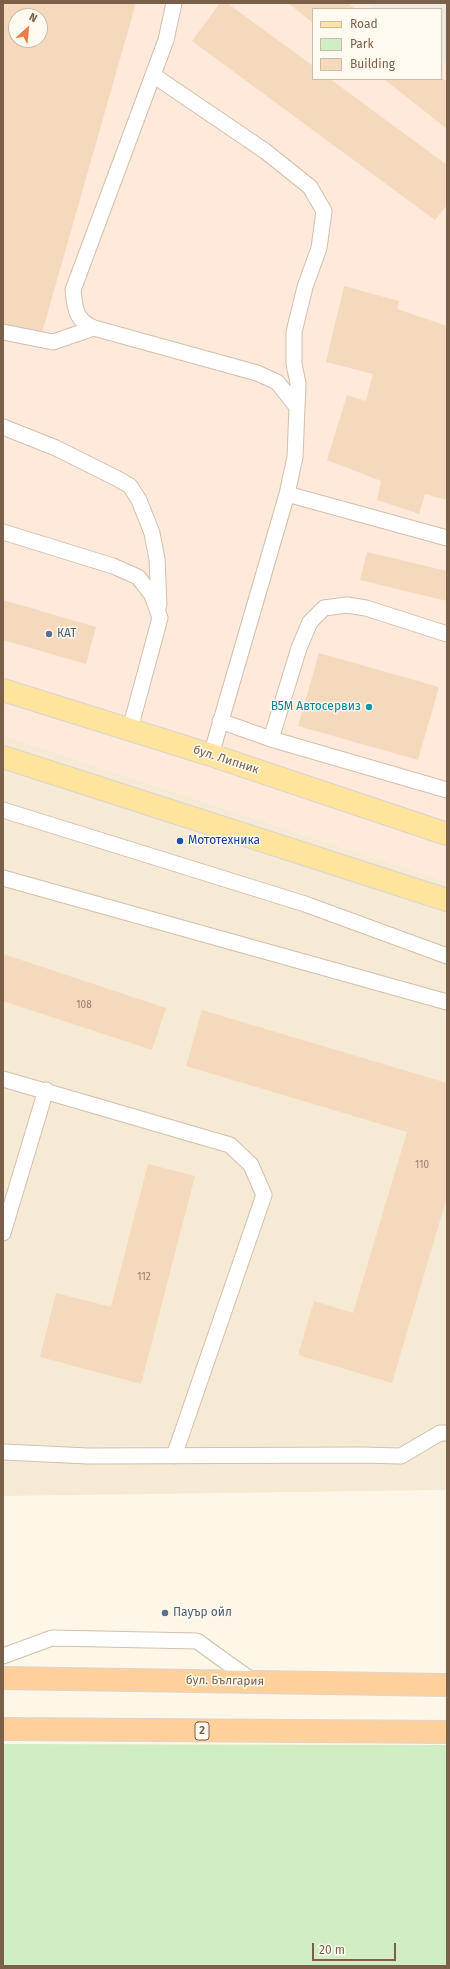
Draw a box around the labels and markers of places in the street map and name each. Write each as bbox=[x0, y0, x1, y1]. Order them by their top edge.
place label: КАТ bbox=[57, 627, 77, 641]
marker: КАТ bbox=[44, 629, 54, 639]
place label: В5М Автосервиз bbox=[271, 700, 361, 714]
marker: В5М Автосервиз bbox=[364, 702, 374, 712]
place label: Мототехника bbox=[188, 834, 260, 848]
marker: Мототехника bbox=[175, 836, 185, 846]
place label: Пауър ойл bbox=[173, 1606, 232, 1620]
marker: Пауър ойл bbox=[160, 1608, 170, 1618]

